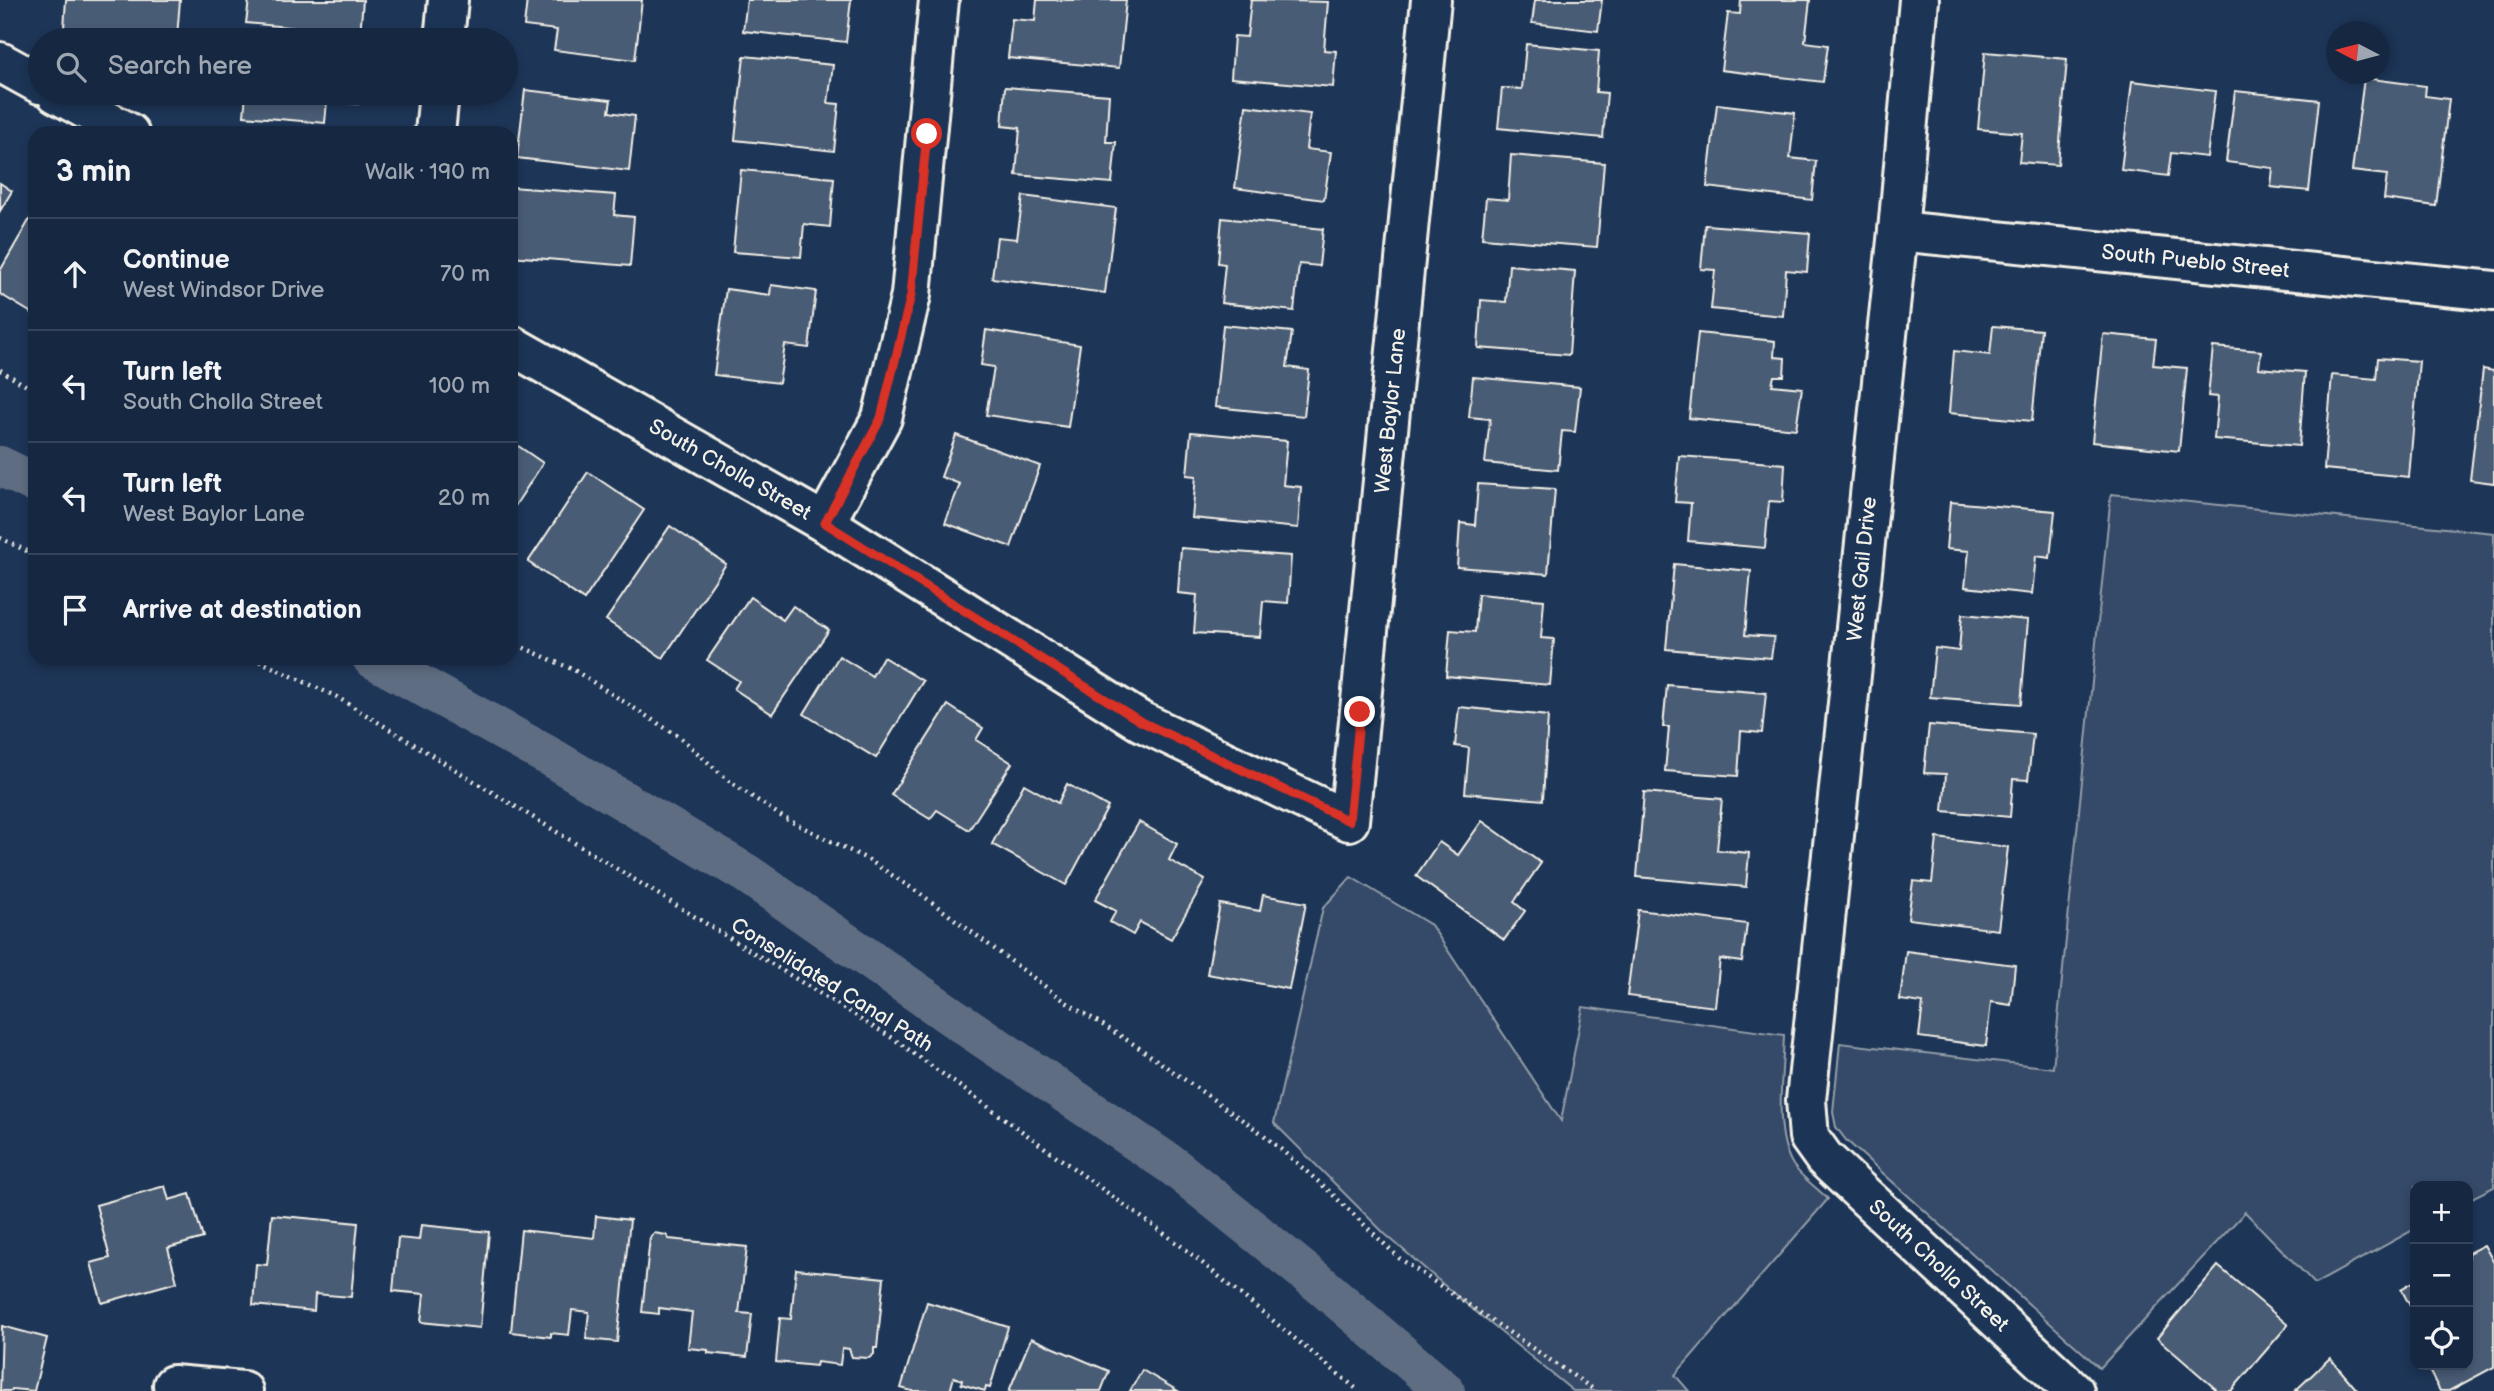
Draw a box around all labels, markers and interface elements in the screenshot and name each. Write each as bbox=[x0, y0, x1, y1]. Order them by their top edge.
north arrow bbox=[2326, 21, 2389, 84]
search box bbox=[28, 28, 518, 105]
icon: search bbox=[52, 48, 90, 86]
text: Search here bbox=[108, 51, 252, 82]
route start bbox=[911, 118, 942, 149]
text: 3 min bbox=[56, 154, 131, 190]
text: Walk · 190 m bbox=[365, 158, 490, 186]
street label: South Pueblo Street bbox=[2100, 239, 2291, 283]
text: Continue bbox=[123, 245, 230, 276]
icon: ahead bbox=[56, 255, 94, 293]
text: 70 m bbox=[440, 260, 490, 288]
text: West Windsor Drive bbox=[123, 276, 324, 304]
street label: West Baylor Lane bbox=[1369, 327, 1411, 495]
text: Turn left bbox=[123, 357, 222, 388]
icon: left bbox=[56, 367, 94, 405]
text: 100 m bbox=[429, 372, 490, 400]
text: South Cholla Street bbox=[123, 388, 323, 416]
street label: South Cholla Street bbox=[645, 413, 816, 525]
text: Turn left bbox=[123, 469, 222, 500]
icon: left bbox=[56, 479, 94, 517]
text: 20 m bbox=[438, 484, 490, 512]
street label: West Gail Drive bbox=[1842, 495, 1882, 643]
text: West Baylor Lane bbox=[123, 500, 305, 528]
icon: arrive bbox=[56, 591, 94, 629]
text: Arrive at destination bbox=[123, 595, 362, 626]
route end bbox=[1344, 696, 1375, 727]
street label: Consolidated Canal Path bbox=[726, 912, 938, 1058]
map controls bbox=[2410, 1181, 2473, 1370]
button: + bbox=[2410, 1181, 2473, 1244]
street label: South Cholla Street bbox=[1864, 1194, 2015, 1337]
button: − bbox=[2410, 1244, 2473, 1307]
button: locate bbox=[2410, 1307, 2473, 1370]

